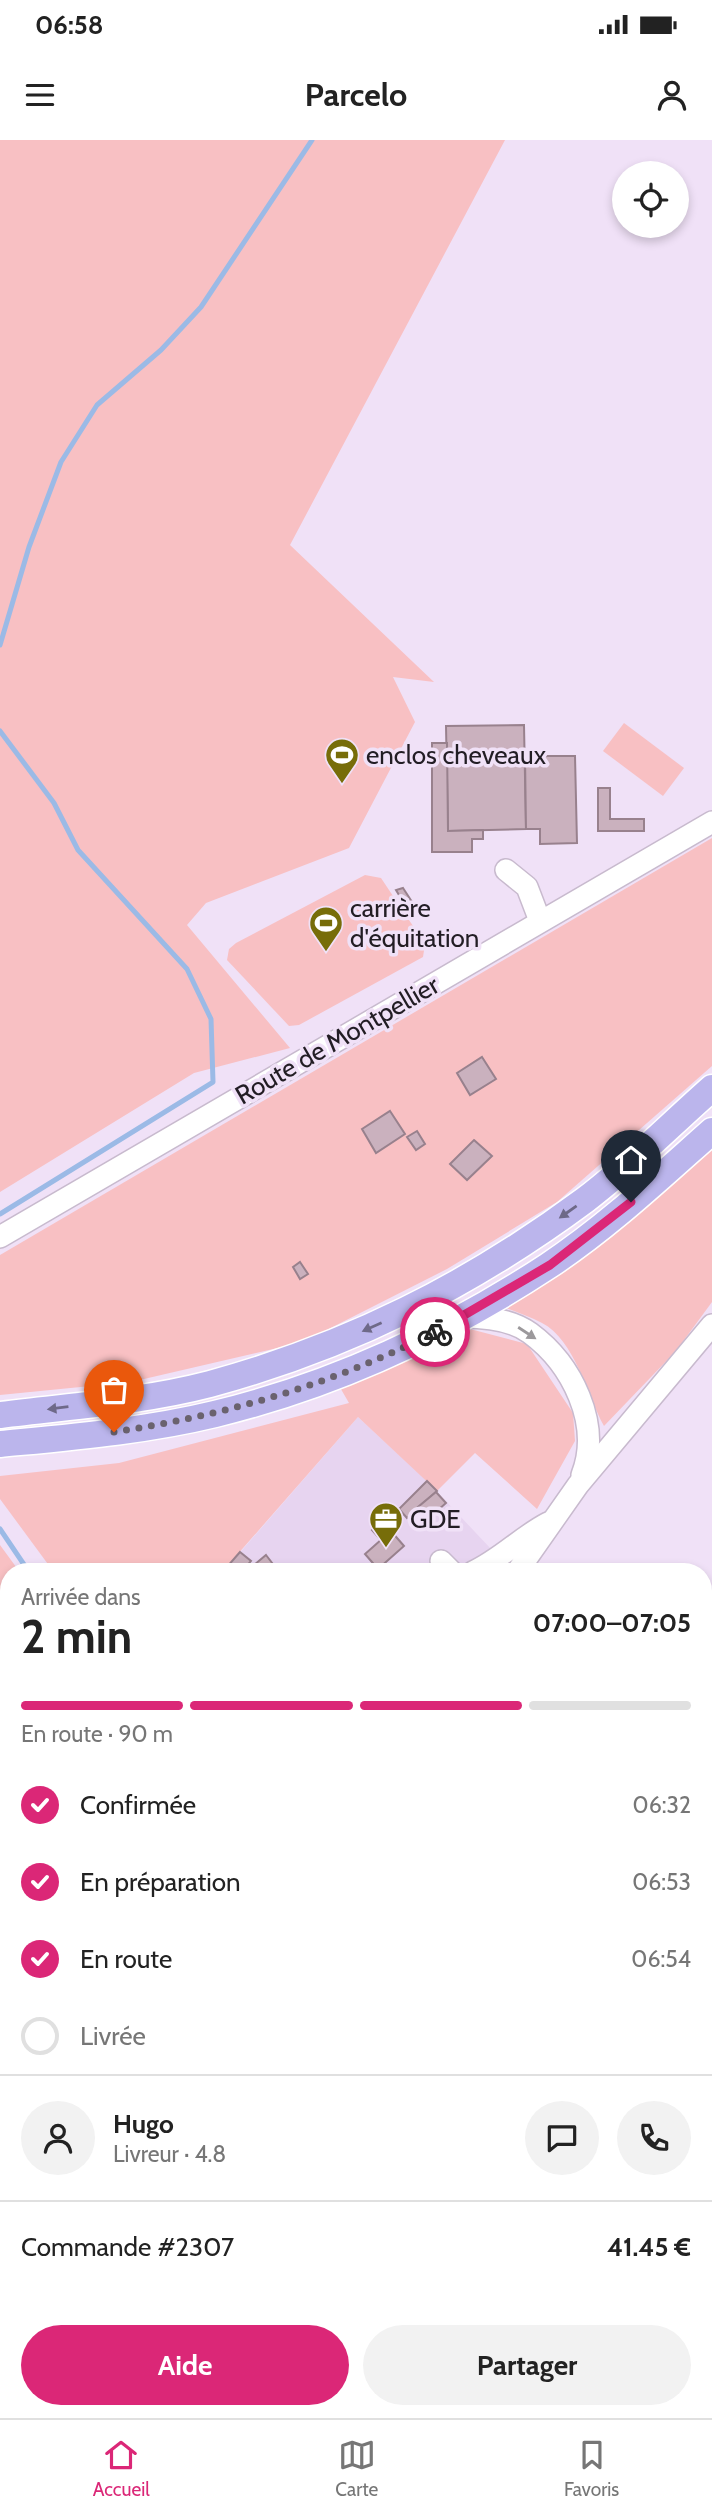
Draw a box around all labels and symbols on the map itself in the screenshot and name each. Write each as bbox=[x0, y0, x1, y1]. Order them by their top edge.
sports icon: enclos cheveaux bbox=[323, 736, 361, 785]
place label: enclos cheveaux bbox=[366, 739, 547, 771]
place label: carrière d'équitation bbox=[350, 892, 479, 954]
sports icon: carrière d'équitation bbox=[307, 904, 345, 953]
street label: Route de Montpellier bbox=[229, 968, 445, 1111]
pin bbox=[601, 1130, 661, 1202]
one-way arrow bbox=[559, 1205, 577, 1219]
courier bbox=[400, 1297, 470, 1367]
one-way arrow bbox=[362, 1321, 382, 1333]
one-way arrow bbox=[517, 1327, 537, 1340]
pin bbox=[84, 1360, 144, 1432]
one-way arrow bbox=[47, 1402, 69, 1413]
office icon: GDE bbox=[367, 1500, 405, 1549]
place label: GDE bbox=[410, 1503, 461, 1535]

